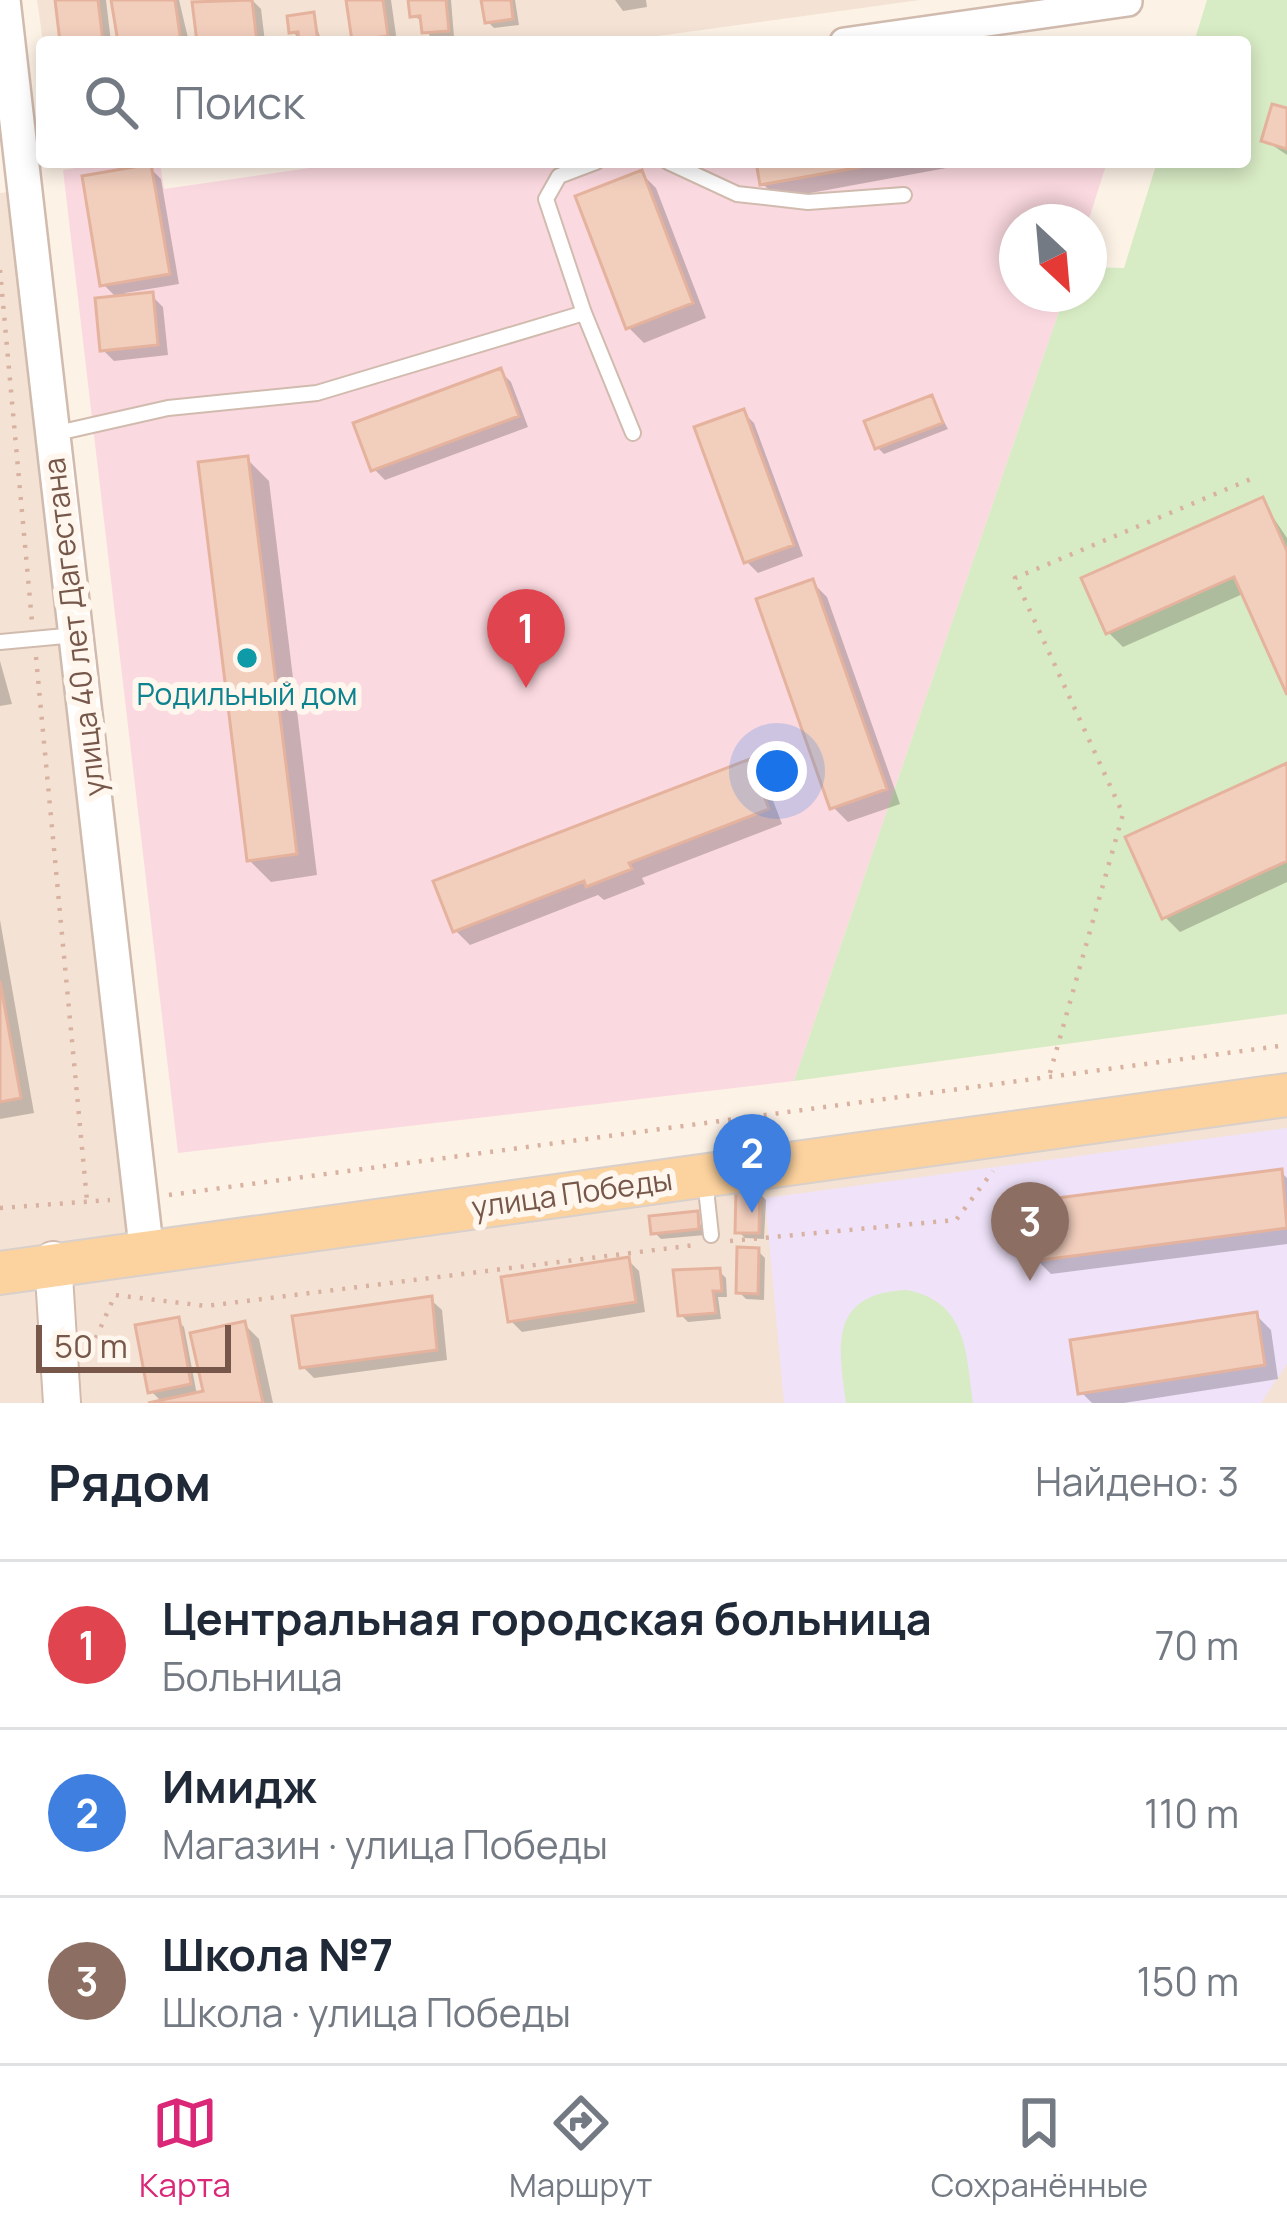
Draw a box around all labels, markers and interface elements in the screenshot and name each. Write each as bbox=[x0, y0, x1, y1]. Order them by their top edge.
search box bbox=[36, 36, 1251, 168]
icon: search bbox=[78, 69, 144, 135]
text: Поиск bbox=[174, 71, 305, 133]
north arrow bbox=[999, 204, 1107, 312]
street label: улица 40 лет Дагестана bbox=[32, 456, 115, 799]
pin: 1 bbox=[487, 589, 565, 688]
marker: Родильный дом bbox=[234, 645, 260, 671]
place label: Родильный дом bbox=[136, 673, 358, 714]
your location bbox=[747, 741, 807, 801]
pin: 2 bbox=[713, 1114, 791, 1213]
street label: улица Победы bbox=[469, 1158, 675, 1227]
pin: 3 bbox=[991, 1182, 1069, 1281]
scale bar bbox=[36, 1319, 231, 1372]
text: 50 m bbox=[54, 1323, 128, 1368]
text: Рядом bbox=[48, 1447, 211, 1516]
text: Найдено: 3 bbox=[1035, 1454, 1239, 1508]
text: Центральная городская больница bbox=[162, 1587, 932, 1649]
text: 1 bbox=[78, 1618, 96, 1672]
text: 70 m bbox=[1155, 1618, 1239, 1672]
text: Больница bbox=[162, 1649, 342, 1703]
text: Имидж bbox=[162, 1755, 317, 1817]
text: 2 bbox=[75, 1786, 99, 1840]
text: 110 m bbox=[1144, 1786, 1239, 1840]
text: Магазин · улица Победы bbox=[162, 1817, 608, 1871]
text: Школа №7 bbox=[162, 1923, 393, 1985]
text: 3 bbox=[76, 1954, 98, 2008]
text: 150 m bbox=[1137, 1954, 1239, 2008]
text: Школа · улица Победы bbox=[162, 1985, 571, 2039]
tab: Карта bbox=[139, 2090, 231, 2207]
tab: Маршрут bbox=[509, 2090, 653, 2207]
tab: Сохранённые bbox=[931, 2090, 1148, 2207]

